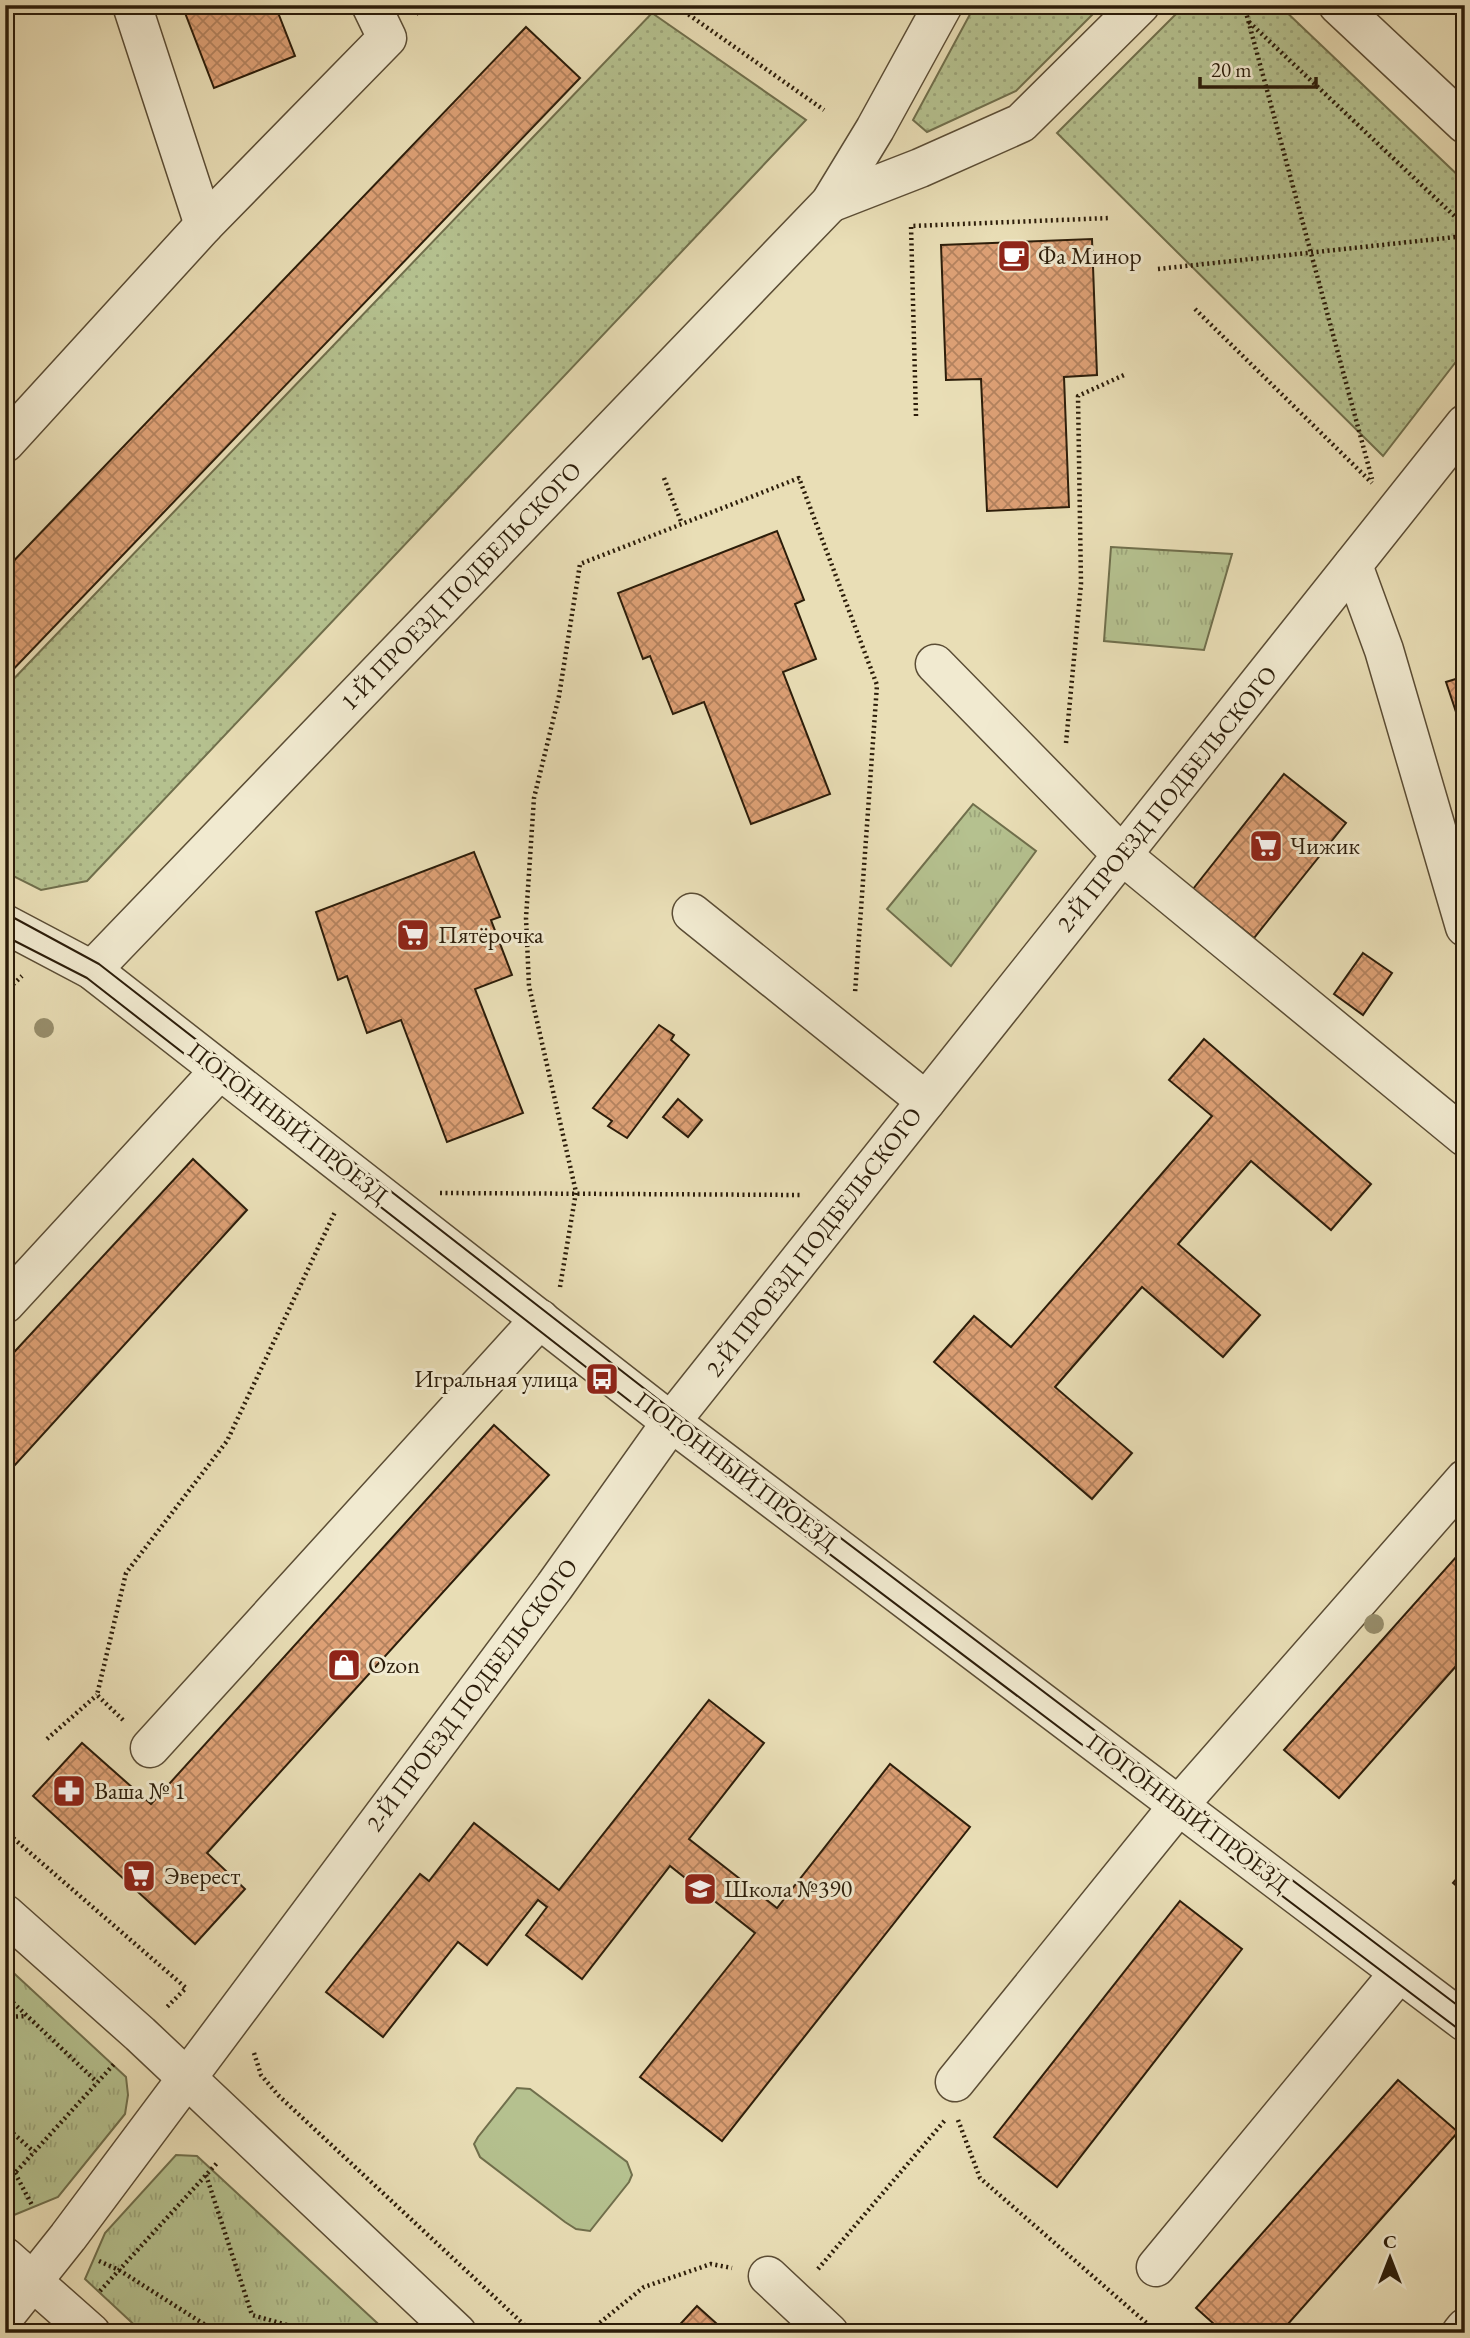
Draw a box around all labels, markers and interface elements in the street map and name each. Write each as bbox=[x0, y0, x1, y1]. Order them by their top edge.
scale bar bbox=[1200, 46, 1316, 90]
text: 20 m bbox=[1211, 56, 1252, 83]
cafe icon: Фа Минор bbox=[995, 237, 1033, 275]
place label: Фа Минор bbox=[1038, 240, 1142, 271]
street label: 1-Й ПРОЕЗД ПОДБЕЛЬСКОГО bbox=[334, 455, 588, 717]
street label: 2-Й ПРОЕЗД ПОДБЕЛЬСКОГО bbox=[1049, 659, 1284, 938]
supermarket icon: Чижик bbox=[1247, 827, 1285, 865]
place label: Чижик bbox=[1290, 830, 1360, 861]
supermarket icon: Пятёрочка bbox=[394, 916, 432, 954]
place label: Пятёрочка bbox=[438, 919, 544, 950]
street label: ПОГОННЫЙ ПРОЕЗД bbox=[182, 1035, 395, 1211]
street label: 2-Й ПРОЕЗД ПОДБЕЛЬСКОГО bbox=[699, 1101, 929, 1383]
bus stop icon: Игральная улица bbox=[583, 1360, 621, 1398]
place label: Игральная улица bbox=[414, 1363, 578, 1394]
street label: ПОГОННЫЙ ПРОЕЗД bbox=[629, 1384, 844, 1557]
street label: 2-Й ПРОЕЗД ПОДБЕЛЬСКОГО bbox=[359, 1552, 584, 1837]
shop icon: Ozon bbox=[325, 1646, 363, 1684]
place label: Ozon bbox=[368, 1649, 420, 1680]
street label: ПОГОННЫЙ ПРОЕЗД bbox=[1081, 1726, 1296, 1899]
pharmacy icon: Ваша № 1 bbox=[50, 1772, 88, 1810]
place label: Ваша № 1 bbox=[94, 1775, 186, 1806]
supermarket icon: Эверест bbox=[120, 1857, 158, 1895]
place label: Эверест bbox=[164, 1860, 241, 1891]
school or university icon: Школа №390 bbox=[681, 1870, 719, 1908]
place label: Школа №390 bbox=[724, 1873, 852, 1904]
north arrow bbox=[1354, 2222, 1424, 2292]
text: С bbox=[1383, 2229, 1397, 2254]

